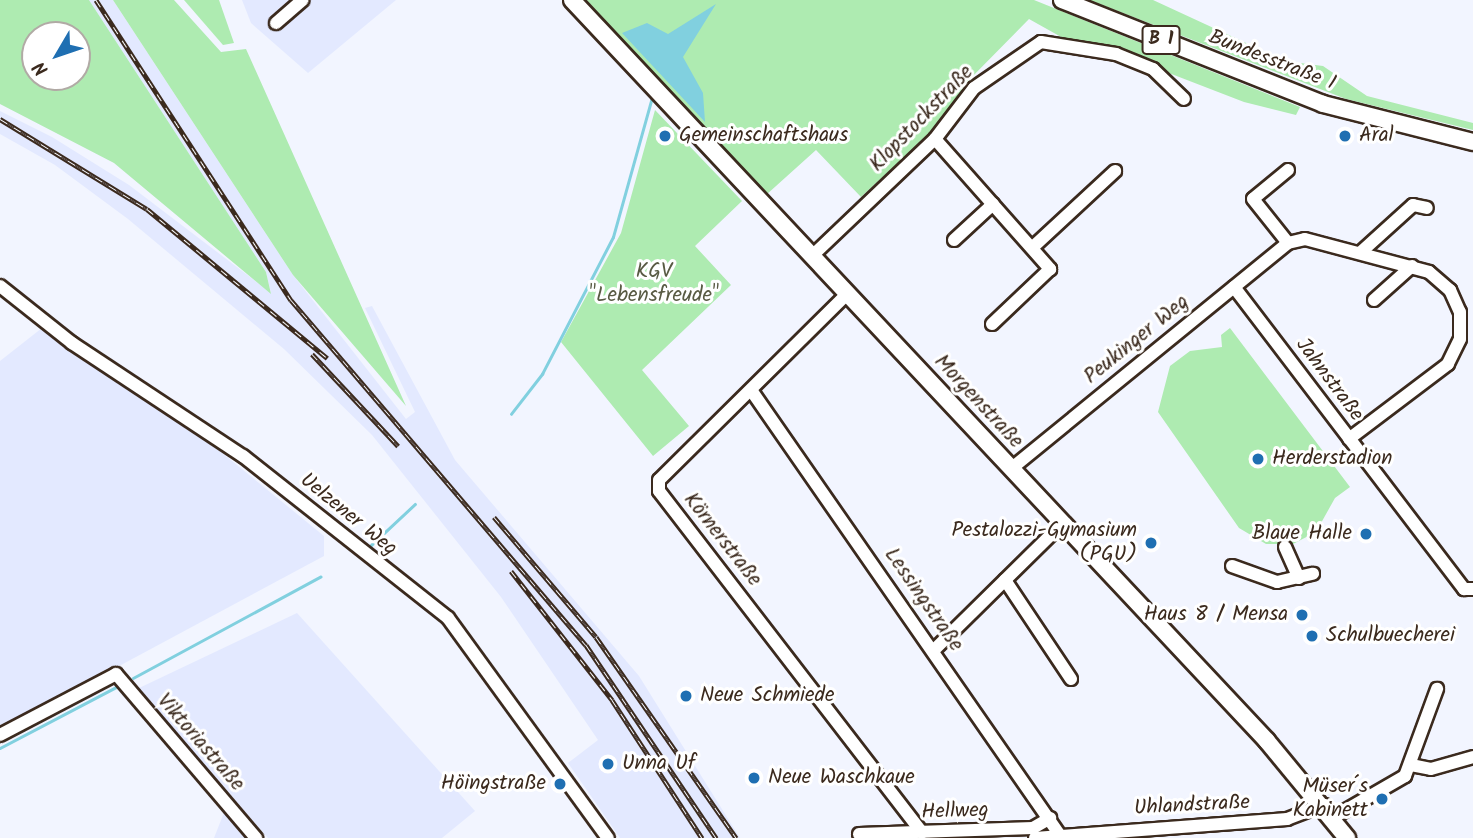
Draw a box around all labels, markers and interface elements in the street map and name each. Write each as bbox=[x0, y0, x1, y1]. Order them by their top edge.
north arrow bbox=[21, 21, 91, 91]
road number: B 1 bbox=[1140, 24, 1182, 56]
street label: Bundesstraße 1 bbox=[1205, 25, 1339, 97]
text: N bbox=[26, 54, 57, 82]
street label: Klopstockstraße bbox=[865, 60, 979, 178]
place label: Gemeinschaftshaus bbox=[679, 123, 848, 149]
place label: Aral bbox=[1359, 123, 1394, 149]
marker: Gemeinschaftshaus bbox=[657, 128, 673, 144]
marker: Aral bbox=[1337, 128, 1353, 144]
park label: KGV "Lebensfreude" bbox=[589, 259, 719, 309]
street label: Peukinger Weg bbox=[1079, 290, 1195, 390]
street label: Jahnstraße bbox=[1290, 333, 1368, 427]
street label: Morgenstraße bbox=[928, 350, 1028, 454]
place label: Herderstadion bbox=[1272, 446, 1392, 472]
marker: Herderstadion bbox=[1250, 451, 1266, 467]
street label: Uelzener Weg bbox=[294, 468, 402, 562]
street label: Körnerstraße bbox=[678, 488, 766, 592]
place label: Pestalozzi-Gymasium (PGU) bbox=[951, 518, 1137, 568]
place label: Blaue Halle bbox=[1252, 521, 1352, 547]
marker: Blaue Halle bbox=[1358, 526, 1374, 542]
marker: Pestalozzi-Gymasium (PGU) bbox=[1143, 535, 1159, 551]
street label: Lessingstraße bbox=[878, 543, 968, 657]
place label: Haus 8 / Mensa bbox=[1144, 602, 1288, 628]
marker: Haus 8 / Mensa bbox=[1294, 607, 1310, 623]
place label: Schulbuecherei bbox=[1326, 623, 1455, 649]
marker: Schulbuecherei bbox=[1304, 628, 1320, 644]
place label: Neue Schmiede bbox=[700, 683, 834, 709]
marker: Neue Schmiede bbox=[678, 688, 694, 704]
street label: Viktoriastraße bbox=[151, 689, 249, 797]
place label: Unna Uf bbox=[622, 751, 696, 777]
marker: Unna Uf bbox=[600, 756, 616, 772]
place label: Neue Waschkaue bbox=[768, 765, 915, 791]
marker: Neue Waschkaue bbox=[746, 770, 762, 786]
place label: Höingstraße bbox=[441, 771, 546, 797]
place label: Müser´s Kabinett bbox=[1293, 774, 1368, 824]
marker: Höingstraße bbox=[552, 776, 568, 792]
street label: Uhlandstraße bbox=[1133, 790, 1251, 822]
marker: Müser´s Kabinett bbox=[1374, 791, 1390, 807]
street label: Hellweg bbox=[921, 798, 989, 826]

